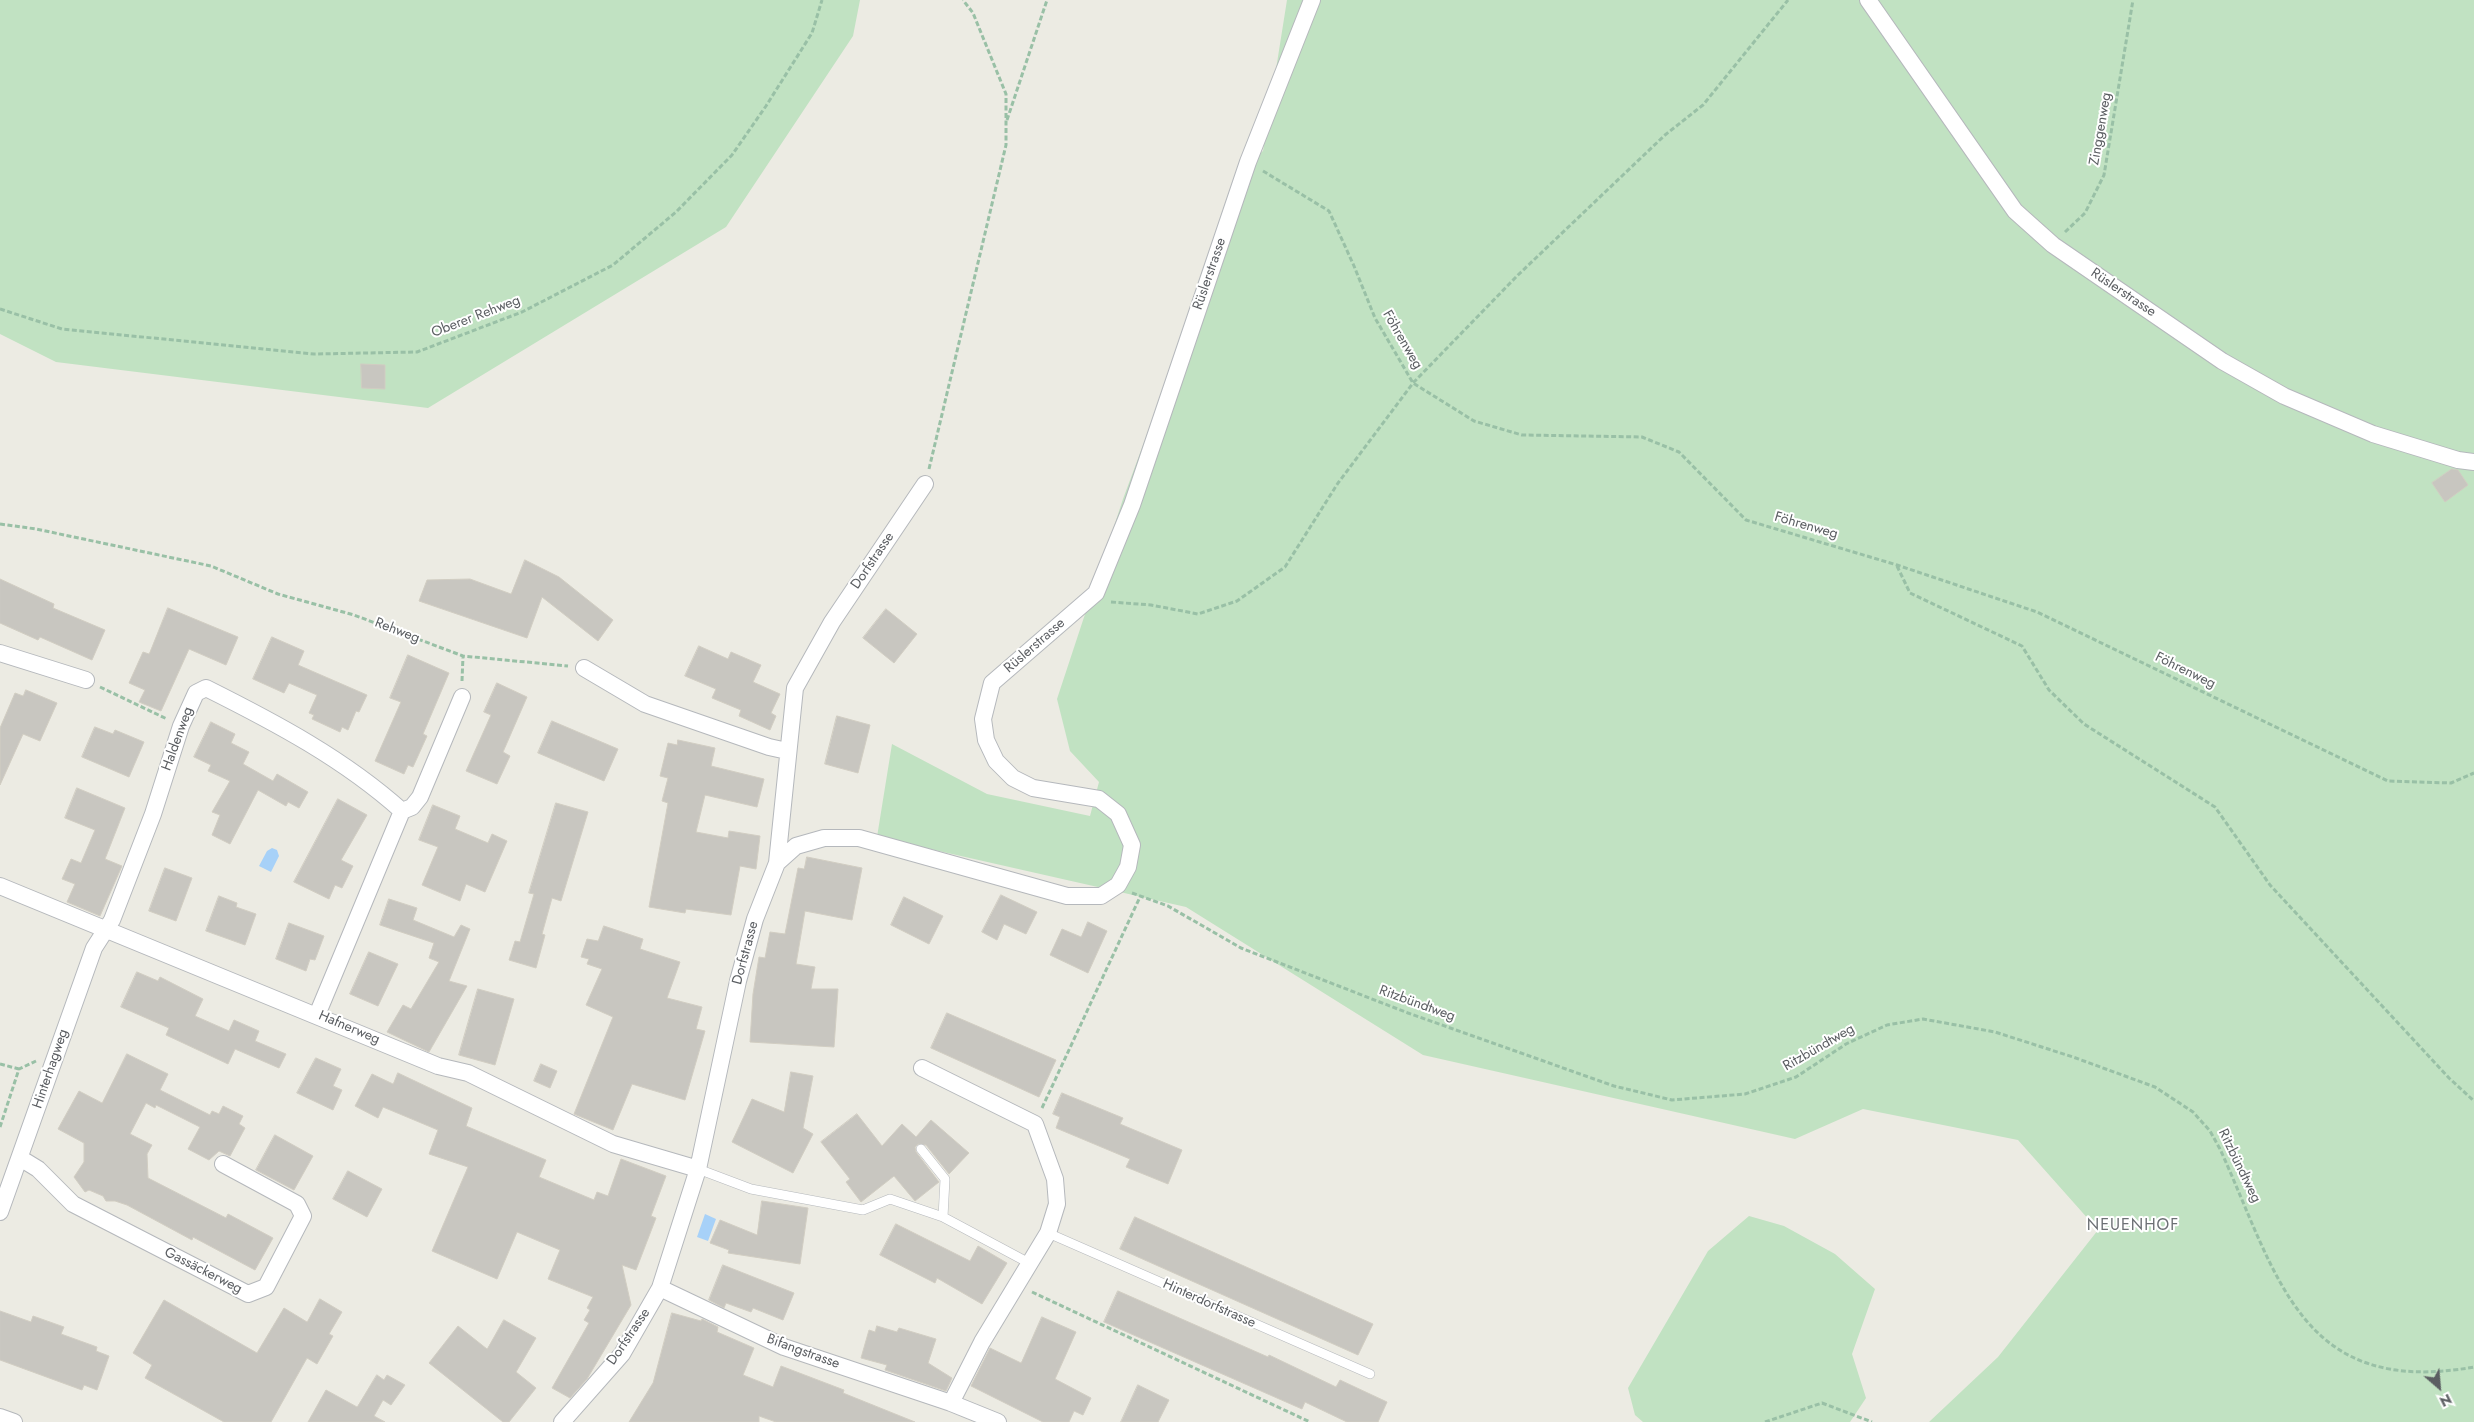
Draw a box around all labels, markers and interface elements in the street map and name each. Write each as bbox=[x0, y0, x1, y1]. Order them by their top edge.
street label: Zinggenweg bbox=[2086, 91, 2116, 167]
street label: Rüslerstrasse bbox=[1190, 236, 1230, 312]
street label: Rüslerstrasse bbox=[2087, 265, 2159, 321]
street label: Oberer Rehweg bbox=[429, 292, 523, 342]
street label: Föhrenweg bbox=[1378, 308, 1426, 372]
street label: Föhrenweg bbox=[1772, 509, 1840, 543]
street label: Dorfstrasse bbox=[848, 529, 898, 593]
street label: Rehweg bbox=[372, 615, 422, 647]
street label: Rüslerstrasse bbox=[1001, 615, 1069, 677]
street label: Föhrenweg bbox=[2152, 649, 2218, 693]
street label: Haldenweg bbox=[159, 705, 197, 773]
street label: Dorfstrasse bbox=[729, 919, 763, 987]
street label: Ritzbündtweg bbox=[1377, 982, 1457, 1026]
street label: Hafnerweg bbox=[316, 1008, 382, 1048]
street label: Ritzbündtweg bbox=[1780, 1021, 1858, 1075]
street label: Hinterhagweg bbox=[30, 1027, 72, 1111]
street label: Ritzbündtweg bbox=[2214, 1126, 2264, 1206]
district label: NEUENHOF bbox=[2086, 1216, 2180, 1236]
street label: Gassäckerweg bbox=[161, 1244, 245, 1298]
street label: Hinterdorfstrasse bbox=[1160, 1276, 1258, 1332]
street label: Dorfstrasse bbox=[604, 1305, 654, 1369]
street label: Bifangstrasse bbox=[764, 1331, 842, 1373]
north arrow bbox=[2414, 1362, 2464, 1412]
text: N bbox=[2436, 1389, 2455, 1412]

